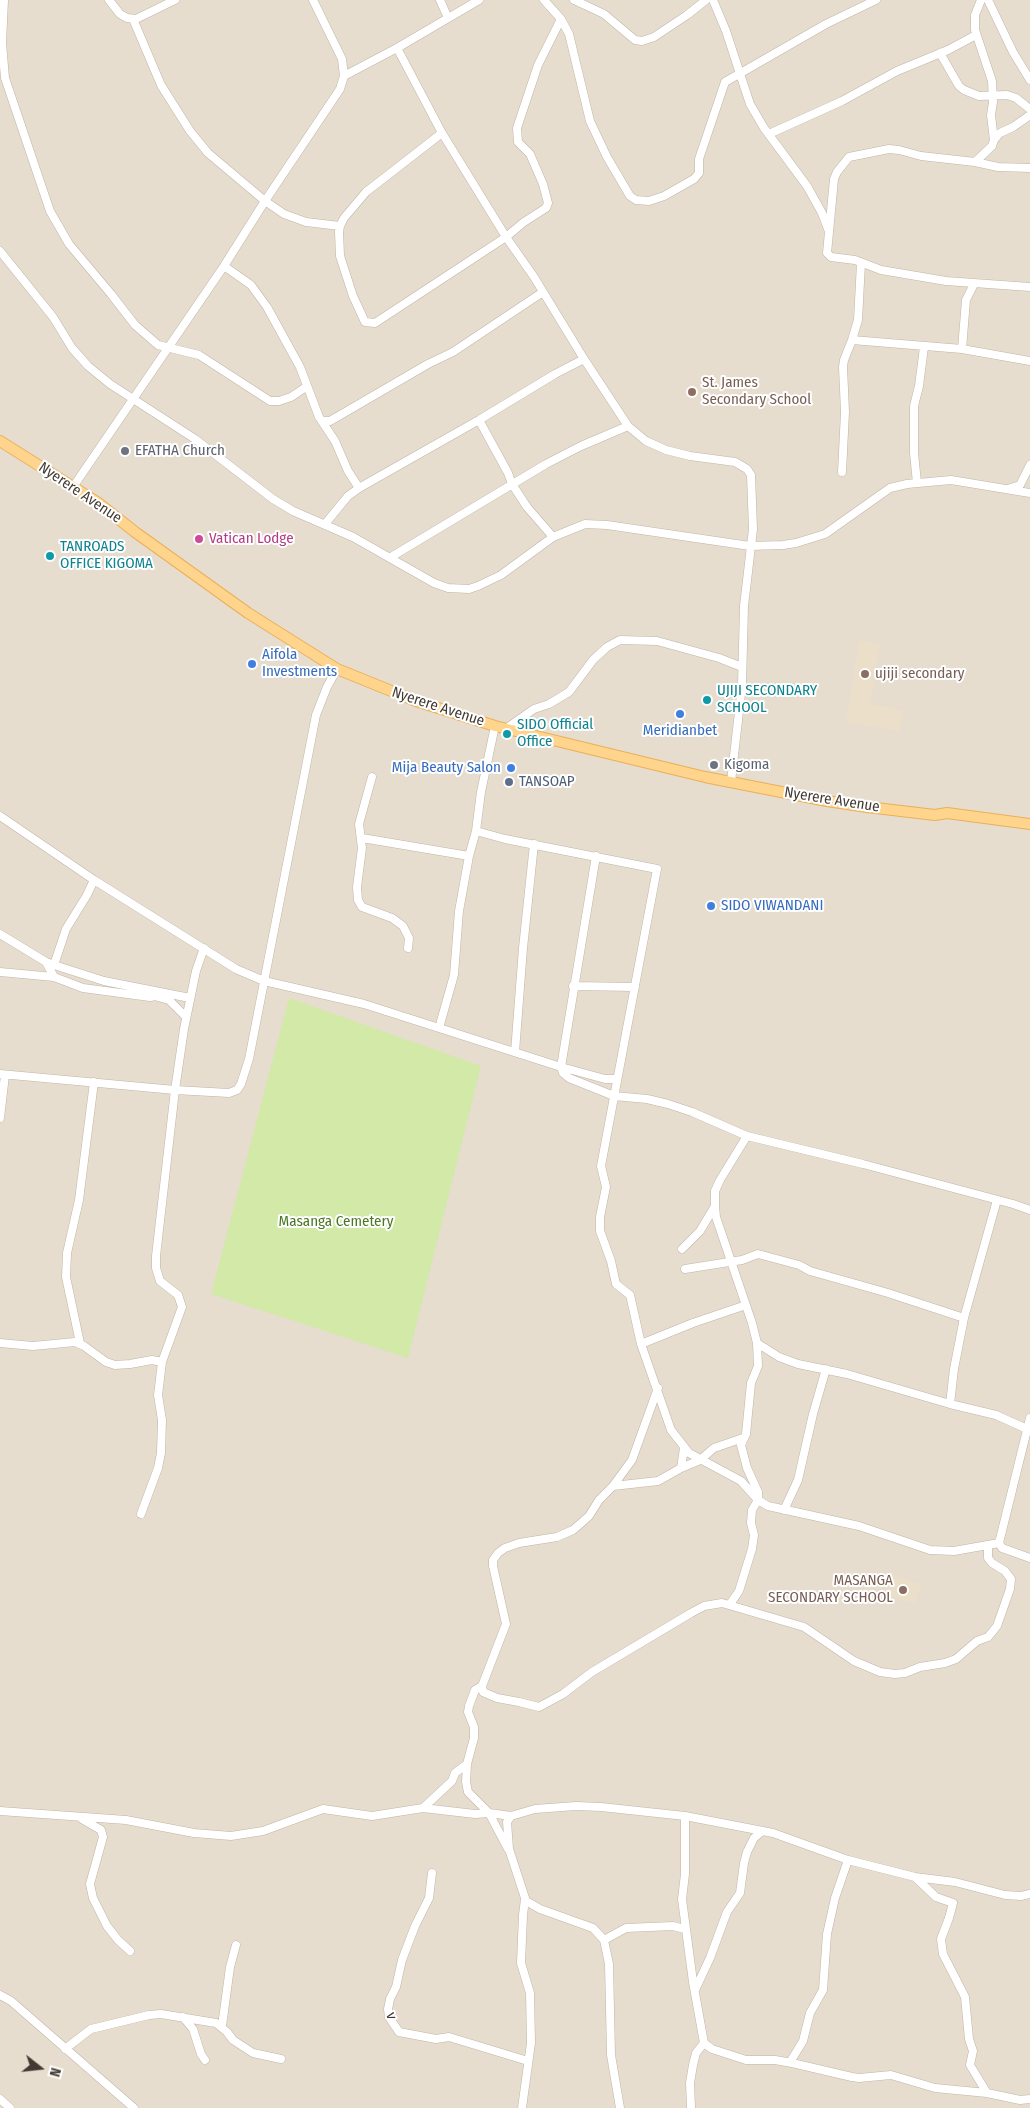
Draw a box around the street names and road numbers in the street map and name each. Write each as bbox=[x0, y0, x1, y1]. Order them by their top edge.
street label: Nyerere Avenue bbox=[35, 459, 125, 527]
street label: Nyerere Avenue bbox=[389, 684, 487, 730]
street label: Nyerere Avenue bbox=[783, 784, 881, 816]
street label: v bbox=[381, 2010, 401, 2022]

